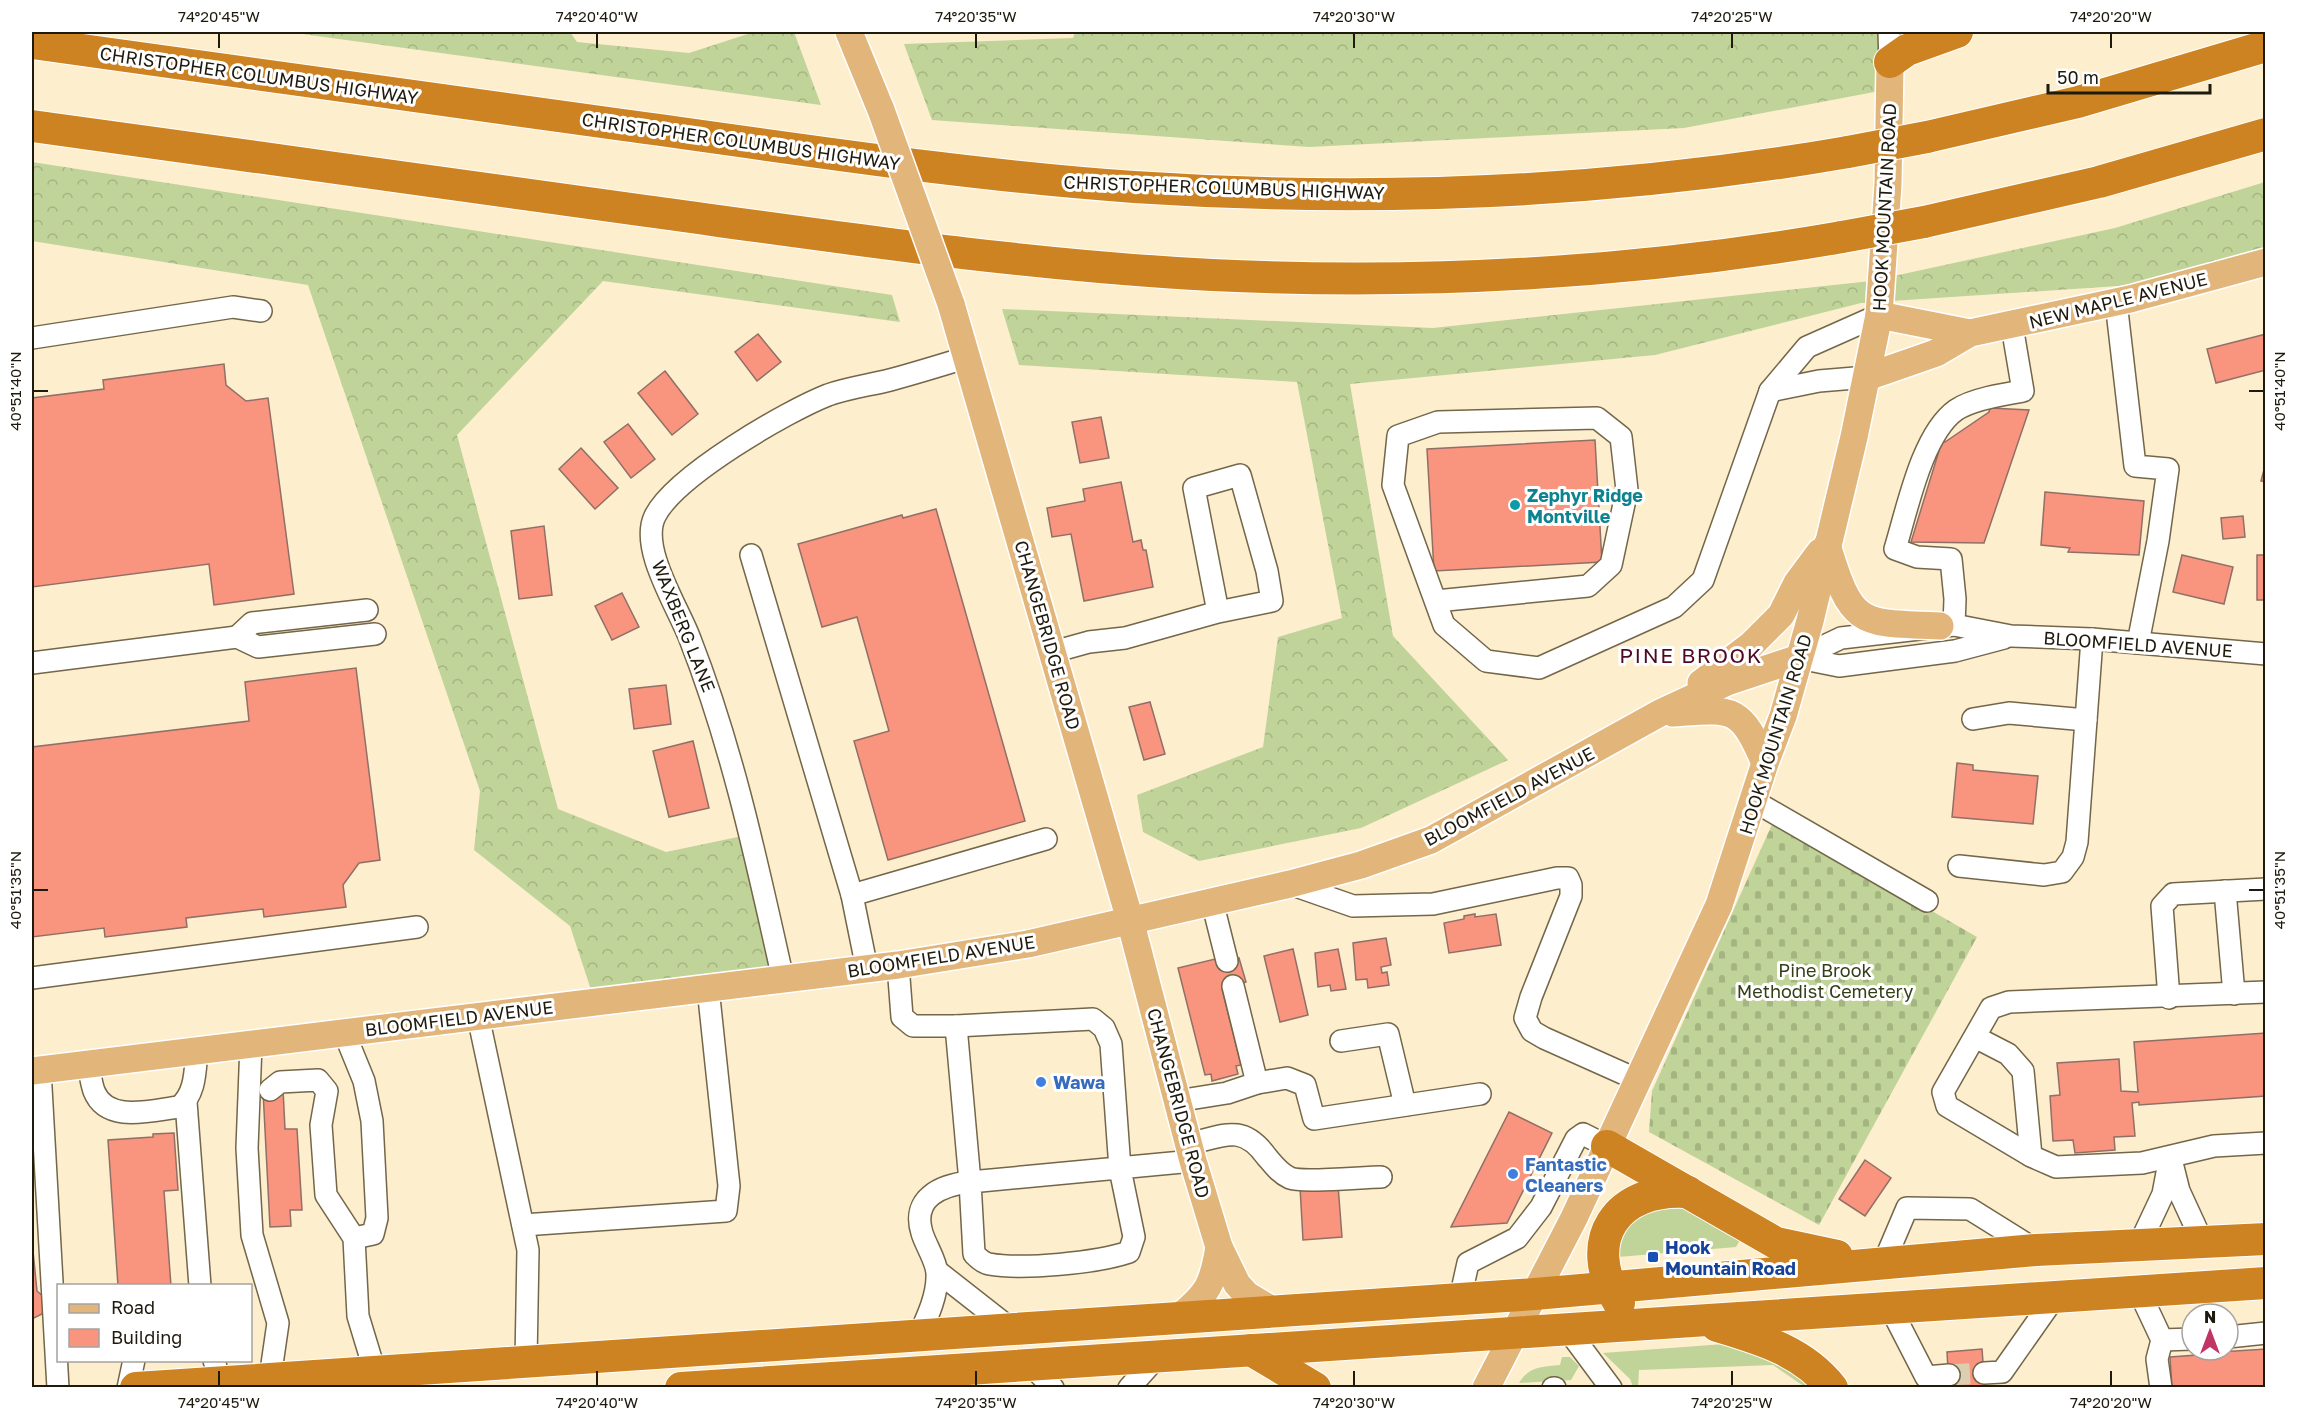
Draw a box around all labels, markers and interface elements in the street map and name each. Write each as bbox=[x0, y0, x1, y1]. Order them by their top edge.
text: 74°20'45"W bbox=[178, 7, 260, 25]
text: 74°20'40"W bbox=[556, 7, 638, 25]
text: 74°20'35"W bbox=[935, 7, 1017, 25]
text: 74°20'30"W bbox=[1313, 7, 1395, 25]
text: 74°20'25"W bbox=[1691, 7, 1773, 25]
text: 74°20'20"W bbox=[2070, 7, 2152, 25]
street label: CHRISTOPHER COLUMBUS HIGHWAY bbox=[98, 42, 420, 108]
scale bar bbox=[2048, 57, 2210, 95]
text: 50 m bbox=[2057, 66, 2099, 88]
street label: HOOK MOUNTAIN ROAD bbox=[1868, 102, 1900, 312]
street label: CHRISTOPHER COLUMBUS HIGHWAY bbox=[580, 108, 902, 174]
street label: CHRISTOPHER COLUMBUS HIGHWAY bbox=[1063, 170, 1385, 204]
street label: NEW MAPLE AVENUE bbox=[2027, 267, 2209, 333]
text: 40°51'40"N bbox=[6, 351, 24, 431]
text: 40°51'40"N bbox=[2270, 351, 2288, 431]
place label: Zephyr Ridge Montville bbox=[1527, 484, 1643, 527]
marker: Zephyr Ridge Montville bbox=[1508, 498, 1522, 512]
street label: CHANGEBRIDGE ROAD bbox=[1010, 538, 1086, 732]
street label: WAXBERG LANE bbox=[647, 557, 721, 695]
street label: BLOOMFIELD AVENUE bbox=[2043, 626, 2233, 662]
street label: HOOK MOUNTAIN ROAD bbox=[1734, 631, 1816, 837]
district label: PINE BROOK bbox=[1619, 642, 1763, 668]
street label: BLOOMFIELD AVENUE bbox=[1420, 742, 1598, 850]
text: 40°51'35"N bbox=[6, 851, 24, 929]
text: 40°51'35"N bbox=[2270, 851, 2288, 929]
street label: BLOOMFIELD AVENUE bbox=[846, 930, 1036, 982]
park label: Pine Brook Methodist Cemetery bbox=[1737, 959, 1913, 1002]
street label: BLOOMFIELD AVENUE bbox=[364, 996, 554, 1040]
street label: CHANGEBRIDGE ROAD bbox=[1143, 1006, 1215, 1200]
place label: Wawa bbox=[1053, 1071, 1105, 1093]
marker: Wawa bbox=[1034, 1075, 1048, 1089]
place label: Fantastic Cleaners bbox=[1525, 1153, 1607, 1196]
marker: Fantastic Cleaners bbox=[1506, 1167, 1520, 1181]
place label: Hook Mountain Road bbox=[1665, 1236, 1796, 1279]
marker: Hook Mountain Road bbox=[1646, 1250, 1660, 1264]
legend bbox=[57, 1284, 252, 1362]
text: Road bbox=[111, 1296, 155, 1318]
north arrow bbox=[2180, 1302, 2240, 1362]
text: N bbox=[2204, 1307, 2216, 1327]
text: Building bbox=[111, 1326, 182, 1348]
text: 74°20'45"W bbox=[178, 1393, 260, 1411]
text: 74°20'40"W bbox=[556, 1393, 638, 1411]
text: 74°20'35"W bbox=[935, 1393, 1017, 1411]
text: 74°20'30"W bbox=[1313, 1393, 1395, 1411]
text: 74°20'25"W bbox=[1691, 1393, 1773, 1411]
text: 74°20'20"W bbox=[2070, 1393, 2152, 1411]

